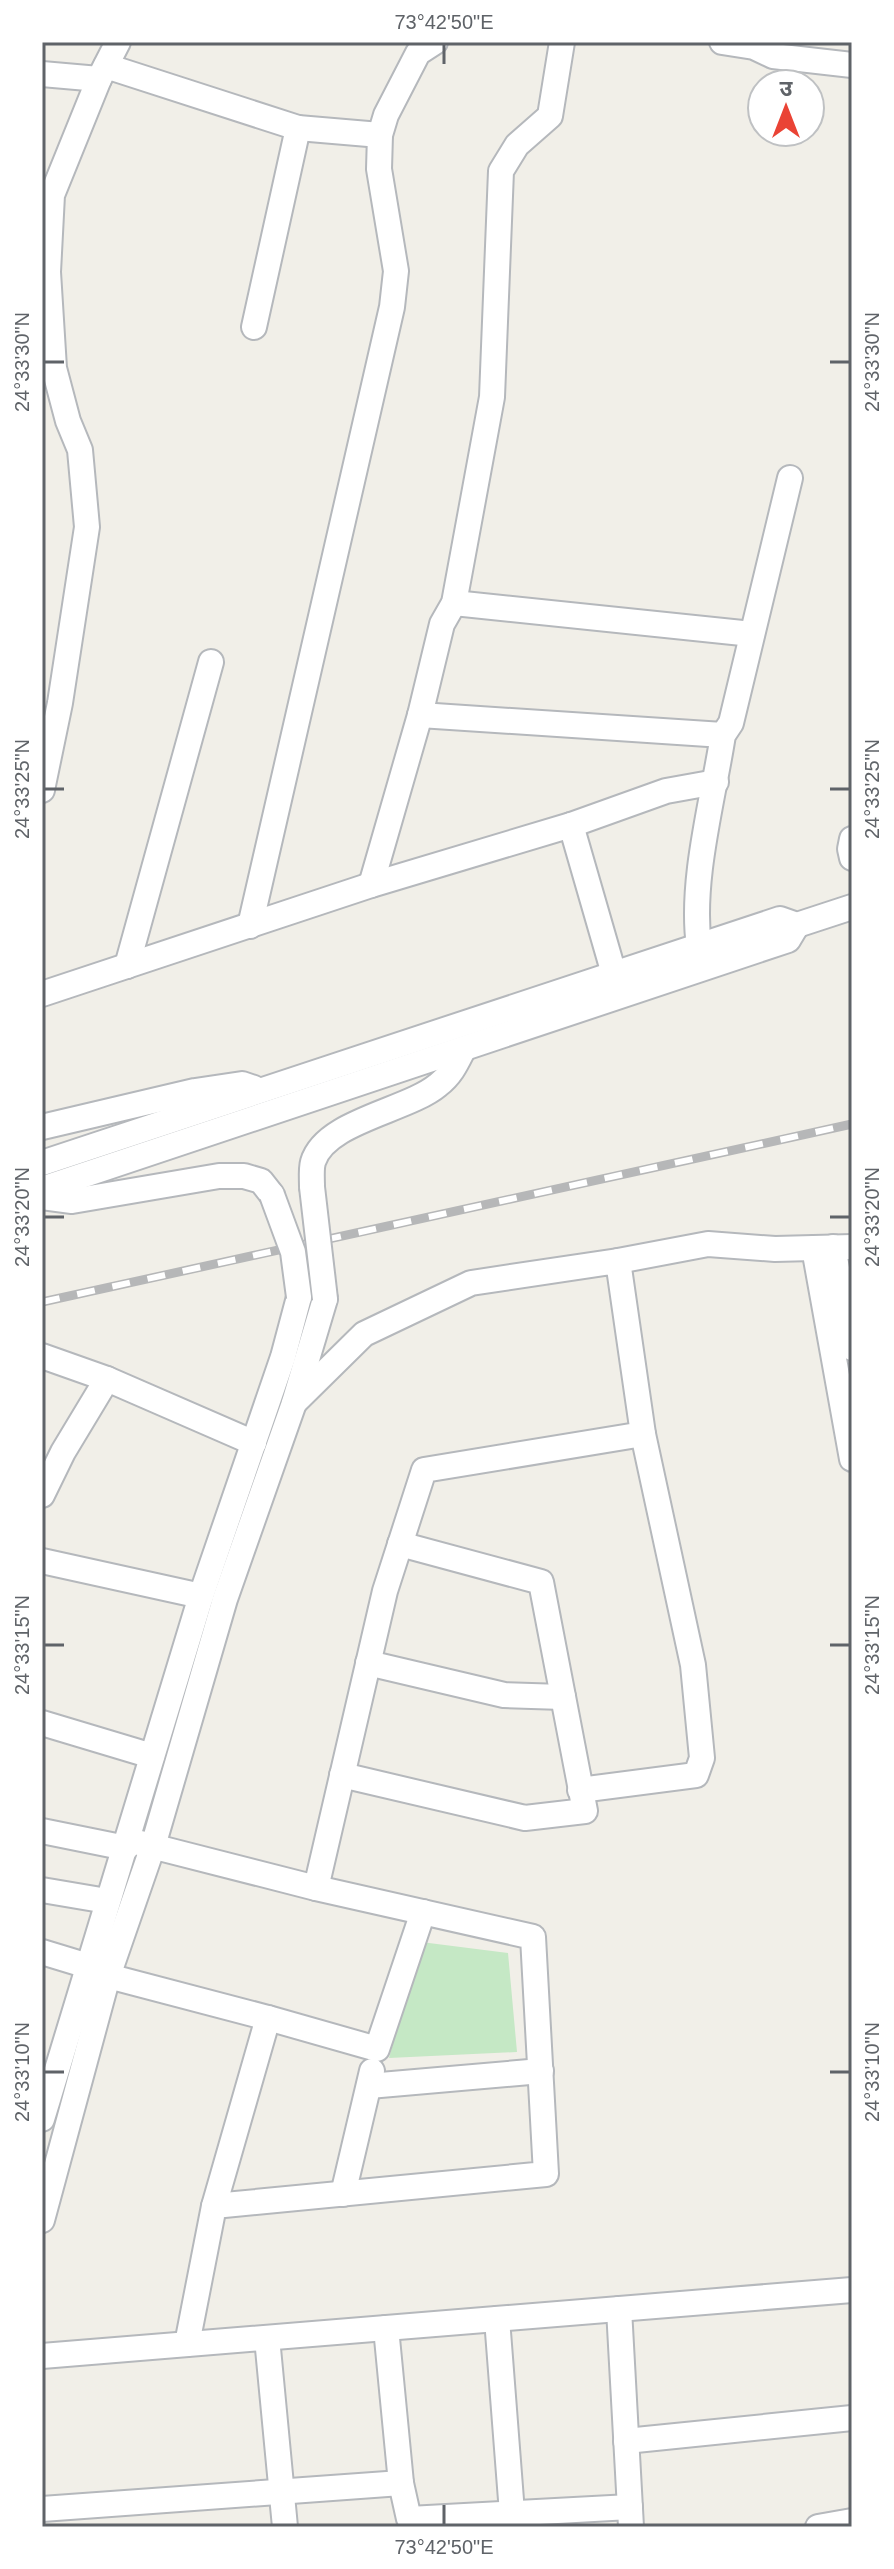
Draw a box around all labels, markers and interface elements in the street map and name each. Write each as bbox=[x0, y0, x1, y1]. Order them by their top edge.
text: 73°42'50"E bbox=[395, 11, 494, 33]
north arrow bbox=[746, 68, 826, 148]
text: उ bbox=[780, 76, 794, 101]
text: 24°33'30"N bbox=[11, 312, 33, 412]
text: 24°33'30"N bbox=[861, 312, 883, 412]
text: 24°33'25"N bbox=[11, 739, 33, 839]
text: 24°33'25"N bbox=[861, 739, 883, 839]
text: 24°33'20"N bbox=[11, 1167, 33, 1267]
text: 24°33'20"N bbox=[861, 1167, 883, 1267]
text: 24°33'15"N bbox=[11, 1595, 33, 1695]
text: 24°33'15"N bbox=[861, 1595, 883, 1695]
text: 24°33'10"N bbox=[11, 2022, 33, 2122]
text: 24°33'10"N bbox=[861, 2022, 883, 2122]
text: 73°42'50"E bbox=[395, 2536, 494, 2558]

